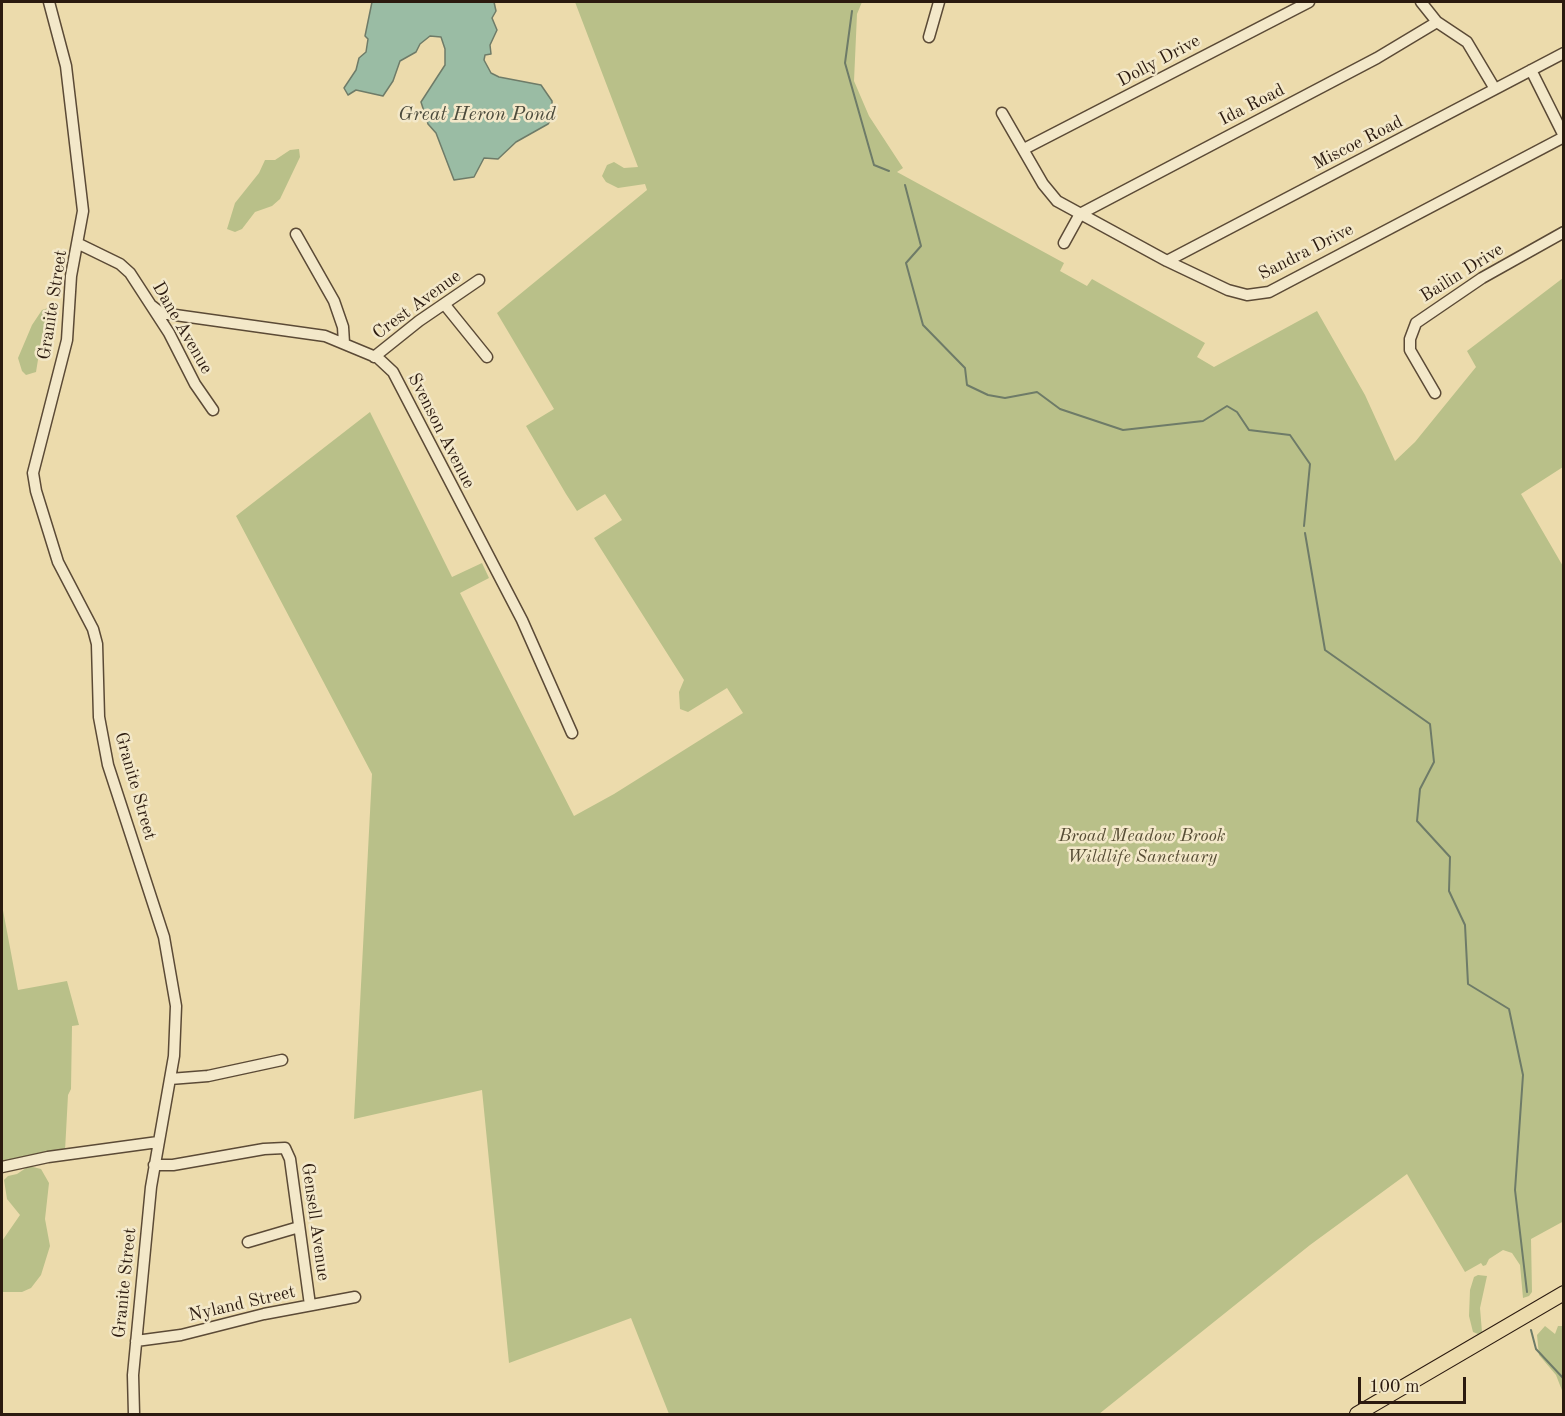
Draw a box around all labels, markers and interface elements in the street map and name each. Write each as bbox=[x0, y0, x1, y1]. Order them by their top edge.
street label: Dolly Drive bbox=[1114, 30, 1204, 92]
street label: Ida Road bbox=[1216, 79, 1288, 131]
water label: Great Heron Pond bbox=[398, 103, 556, 127]
street label: Miscoe Road bbox=[1309, 111, 1407, 175]
street label: Sandra Drive bbox=[1255, 219, 1357, 285]
street label: Bailin Drive bbox=[1416, 239, 1508, 307]
street label: Granite Street bbox=[34, 248, 72, 362]
street label: Crest Avenue bbox=[369, 266, 465, 344]
street label: Dane Avenue bbox=[147, 278, 217, 378]
street label: Svenson Avenue bbox=[403, 370, 479, 492]
street label: Granite Street bbox=[109, 730, 161, 842]
park label: Broad Meadow Brook Wildlife Sanctuary bbox=[1058, 825, 1226, 868]
street label: Gensell Avenue bbox=[296, 1162, 334, 1282]
street label: Granite Street bbox=[108, 1227, 142, 1339]
street label: Nyland Street bbox=[186, 1281, 298, 1327]
scale bar bbox=[1361, 1365, 1469, 1403]
text: 100 m bbox=[1369, 1378, 1420, 1396]

